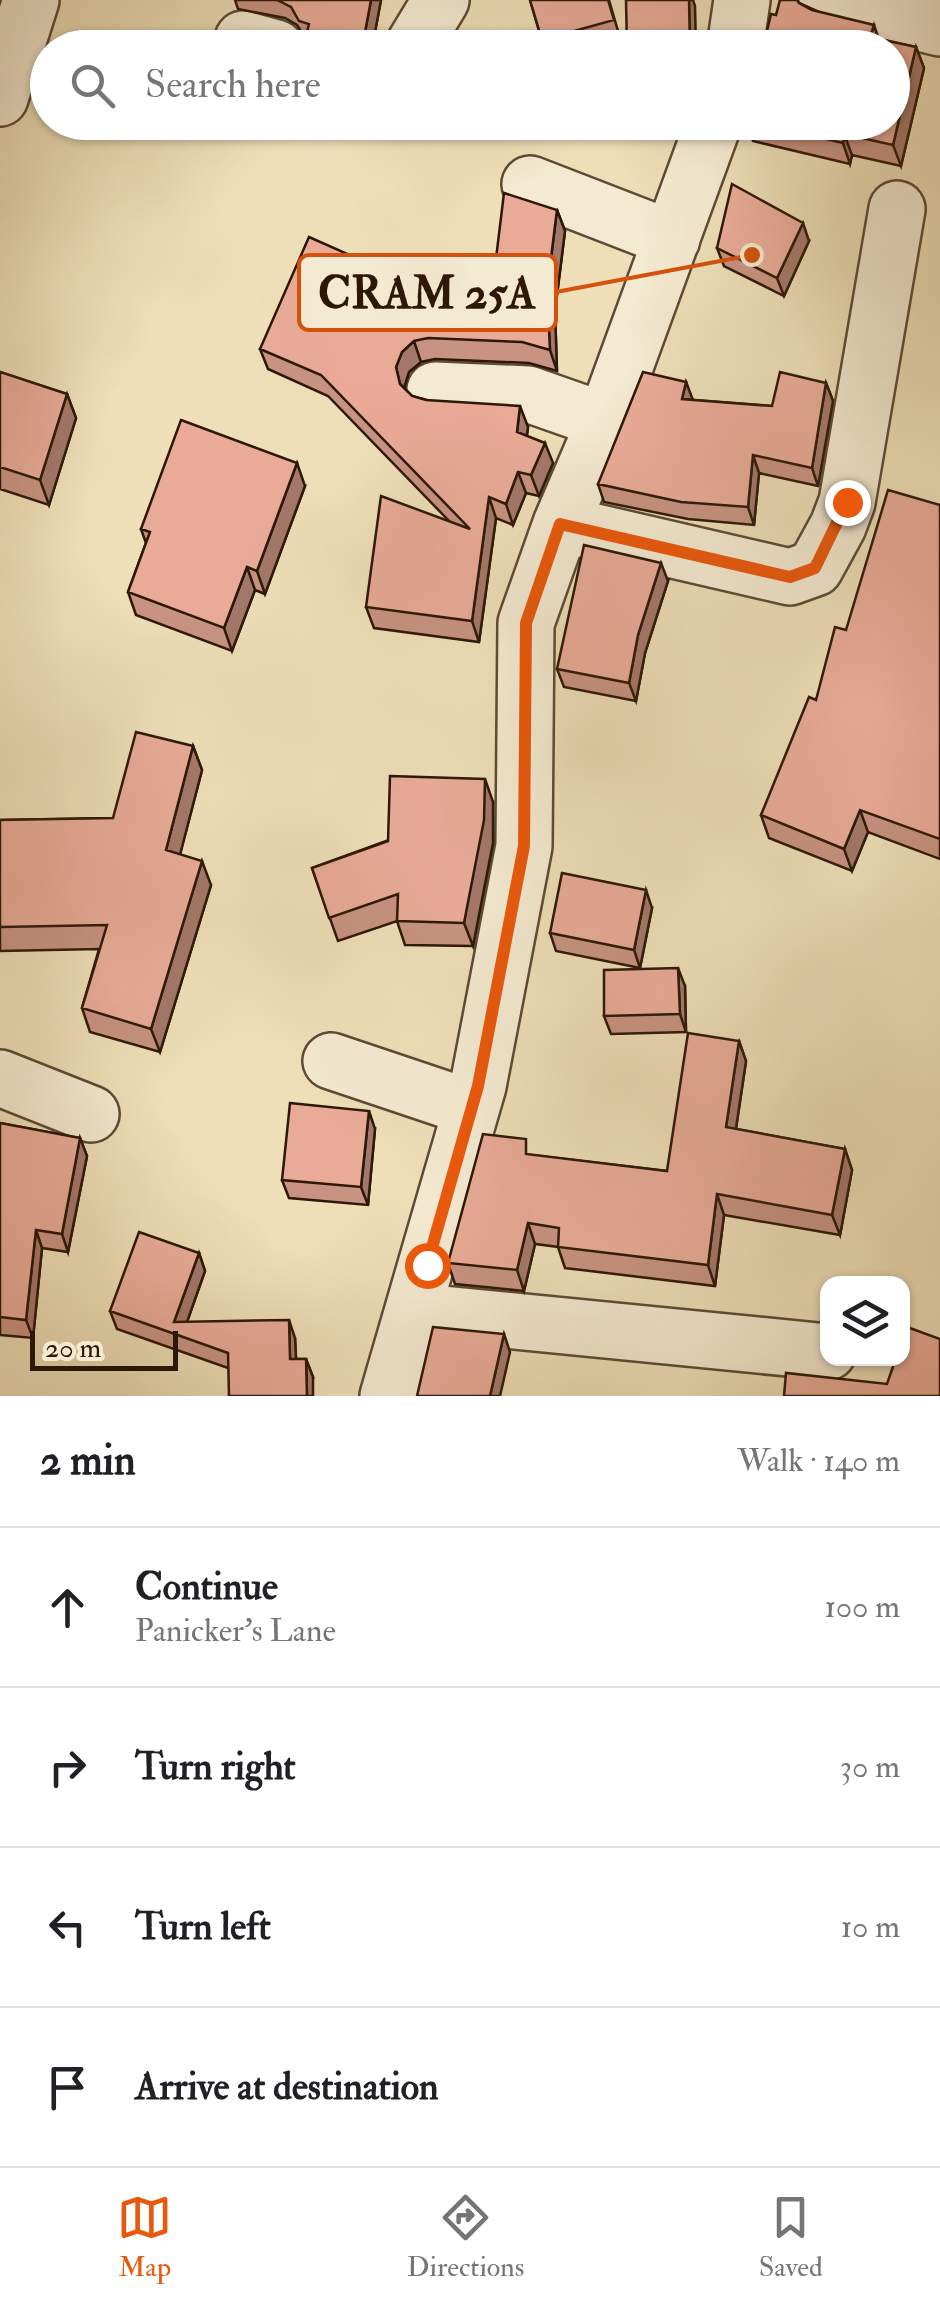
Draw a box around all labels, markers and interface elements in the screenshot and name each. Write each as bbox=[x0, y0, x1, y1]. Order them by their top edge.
search box bbox=[30, 30, 910, 140]
icon: search bbox=[65, 58, 120, 113]
text: Search here bbox=[145, 61, 321, 109]
callout: CRAM 25A bbox=[299, 255, 556, 330]
text: CRAM 25A bbox=[318, 266, 536, 322]
route end bbox=[825, 480, 871, 526]
route start bbox=[405, 1243, 451, 1289]
map controls bbox=[820, 1276, 910, 1366]
button: layers bbox=[820, 1276, 910, 1366]
scale bar bbox=[30, 1326, 178, 1370]
text: 20 m bbox=[45, 1331, 101, 1366]
text: 2 min bbox=[40, 1435, 136, 1487]
text: Walk · 140 m bbox=[737, 1441, 900, 1481]
text: Continue bbox=[135, 1563, 278, 1611]
icon: ahead bbox=[40, 1580, 95, 1635]
text: 100 m bbox=[824, 1587, 900, 1627]
text: Panicker's Lane bbox=[135, 1611, 336, 1651]
icon: right bbox=[40, 1740, 95, 1795]
text: Turn right bbox=[135, 1743, 296, 1791]
text: 30 m bbox=[840, 1747, 900, 1787]
icon: left bbox=[40, 1900, 95, 1955]
text: Turn left bbox=[135, 1903, 271, 1951]
text: 10 m bbox=[841, 1907, 900, 1947]
icon: arrive bbox=[40, 2060, 95, 2115]
text: Arrive at destination bbox=[135, 2063, 439, 2111]
tab: Map bbox=[117, 2190, 172, 2285]
tab: Directions bbox=[407, 2190, 524, 2285]
tab: Saved bbox=[759, 2190, 823, 2285]

